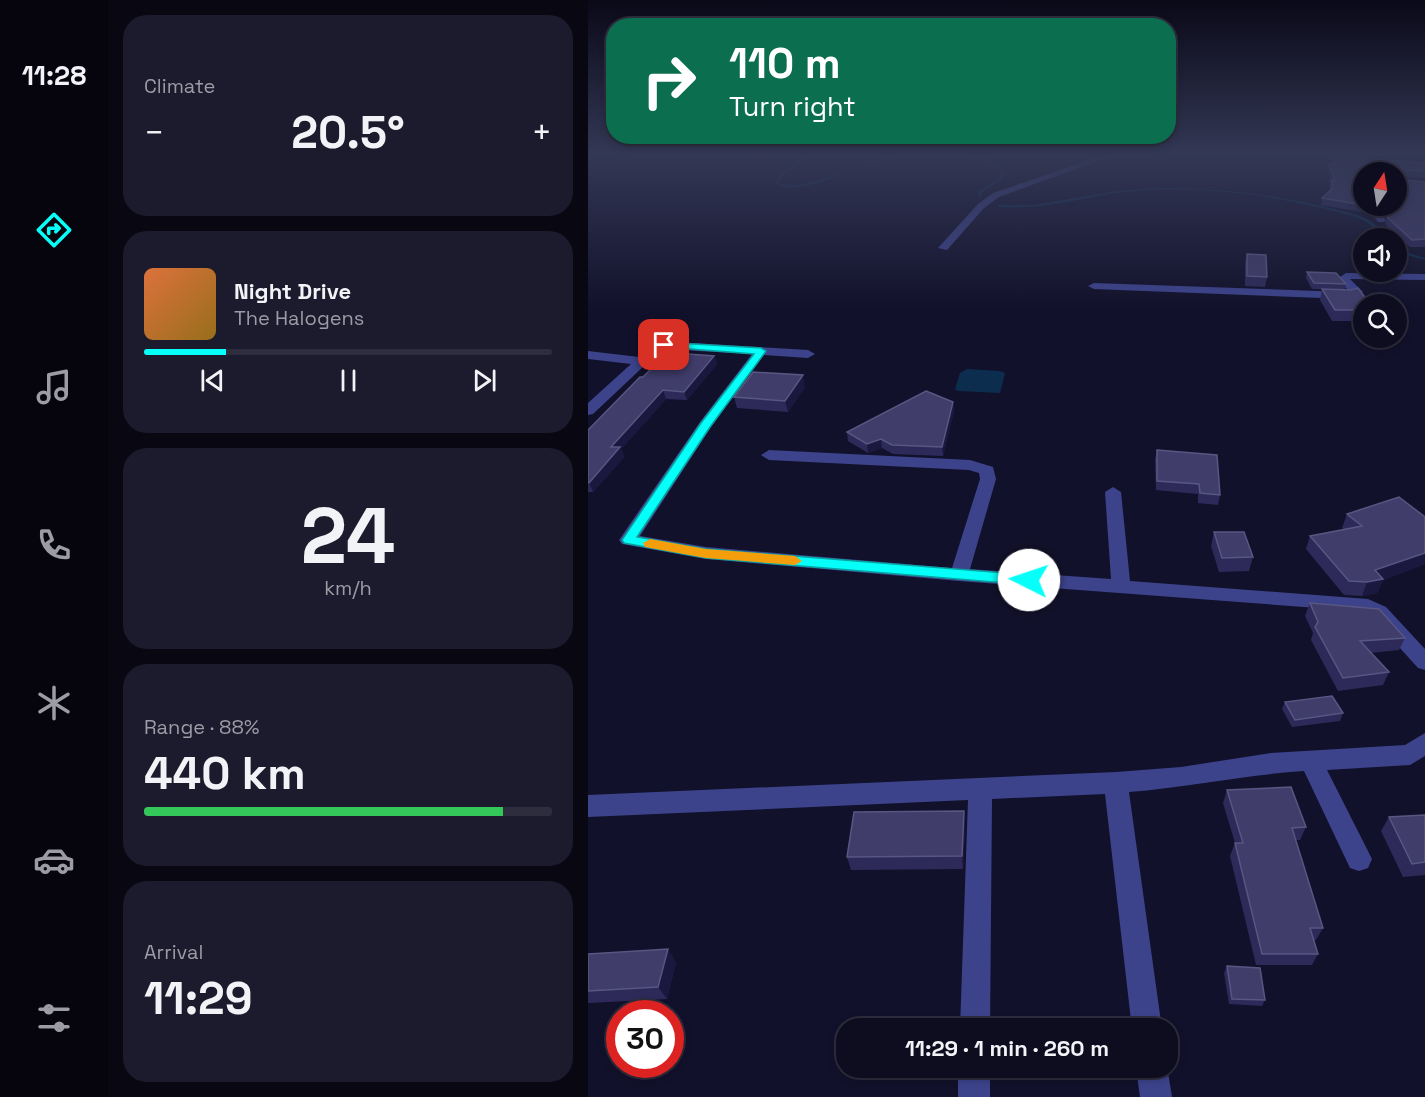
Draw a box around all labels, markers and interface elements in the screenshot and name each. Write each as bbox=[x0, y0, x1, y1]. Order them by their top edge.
text: 110 m bbox=[729, 37, 841, 90]
icon: right bbox=[630, 42, 708, 120]
text: 11:28 bbox=[22, 58, 86, 93]
text: Climate bbox=[144, 73, 215, 99]
text: Turn right bbox=[729, 89, 856, 124]
text: 20.5° bbox=[291, 104, 405, 161]
text: − bbox=[144, 112, 164, 154]
text: + bbox=[532, 112, 552, 154]
north arrow bbox=[1353, 162, 1407, 216]
map controls bbox=[1353, 162, 1407, 348]
icon: directions bbox=[33, 209, 75, 251]
button: sound bbox=[1353, 228, 1407, 282]
text: Night Drive bbox=[234, 277, 351, 305]
button: search bbox=[1353, 294, 1407, 348]
text: The Halogens bbox=[234, 305, 364, 331]
pin bbox=[638, 319, 689, 370]
icon: arrive bbox=[647, 328, 680, 361]
icon: previous bbox=[196, 364, 229, 397]
icon: pause bbox=[332, 364, 365, 397]
icon: next bbox=[468, 364, 501, 397]
icon: music bbox=[33, 366, 75, 408]
text: 24 bbox=[301, 486, 395, 586]
icon: phone bbox=[33, 524, 75, 566]
position arrow bbox=[997, 548, 1061, 612]
text: km/h bbox=[324, 575, 372, 601]
icon: climate bbox=[33, 682, 75, 724]
text: Range · 88% bbox=[144, 714, 259, 740]
text: 440 km bbox=[144, 745, 306, 802]
icon: car bbox=[33, 839, 75, 881]
text: Arrival bbox=[144, 939, 203, 965]
text: 11:29 bbox=[144, 970, 252, 1027]
icon: filters bbox=[33, 997, 75, 1039]
speed limit sign: 30 bbox=[606, 1000, 684, 1078]
text: 11:29 · 1 min · 260 m bbox=[905, 1034, 1109, 1062]

